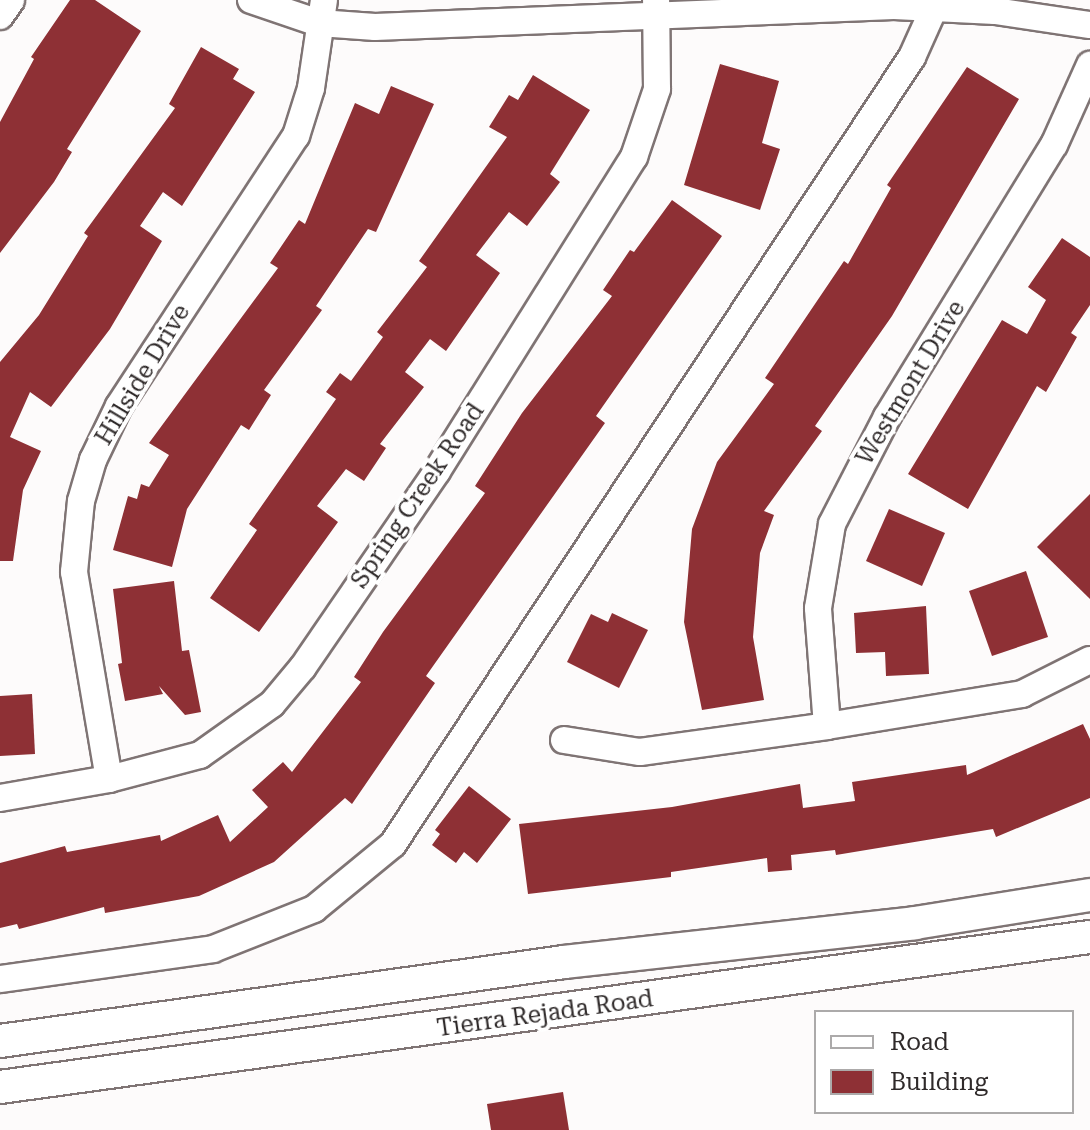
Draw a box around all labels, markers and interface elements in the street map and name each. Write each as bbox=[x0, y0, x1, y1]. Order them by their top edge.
street label: Westmont Drive bbox=[851, 296, 971, 470]
street label: Hillside Drive bbox=[90, 300, 196, 450]
street label: Spring Creek Road bbox=[345, 398, 491, 594]
street label: Tierra Rejada Road bbox=[435, 985, 655, 1043]
legend bbox=[814, 1010, 1074, 1114]
text: Road bbox=[890, 1028, 949, 1056]
text: Building bbox=[890, 1068, 988, 1096]

